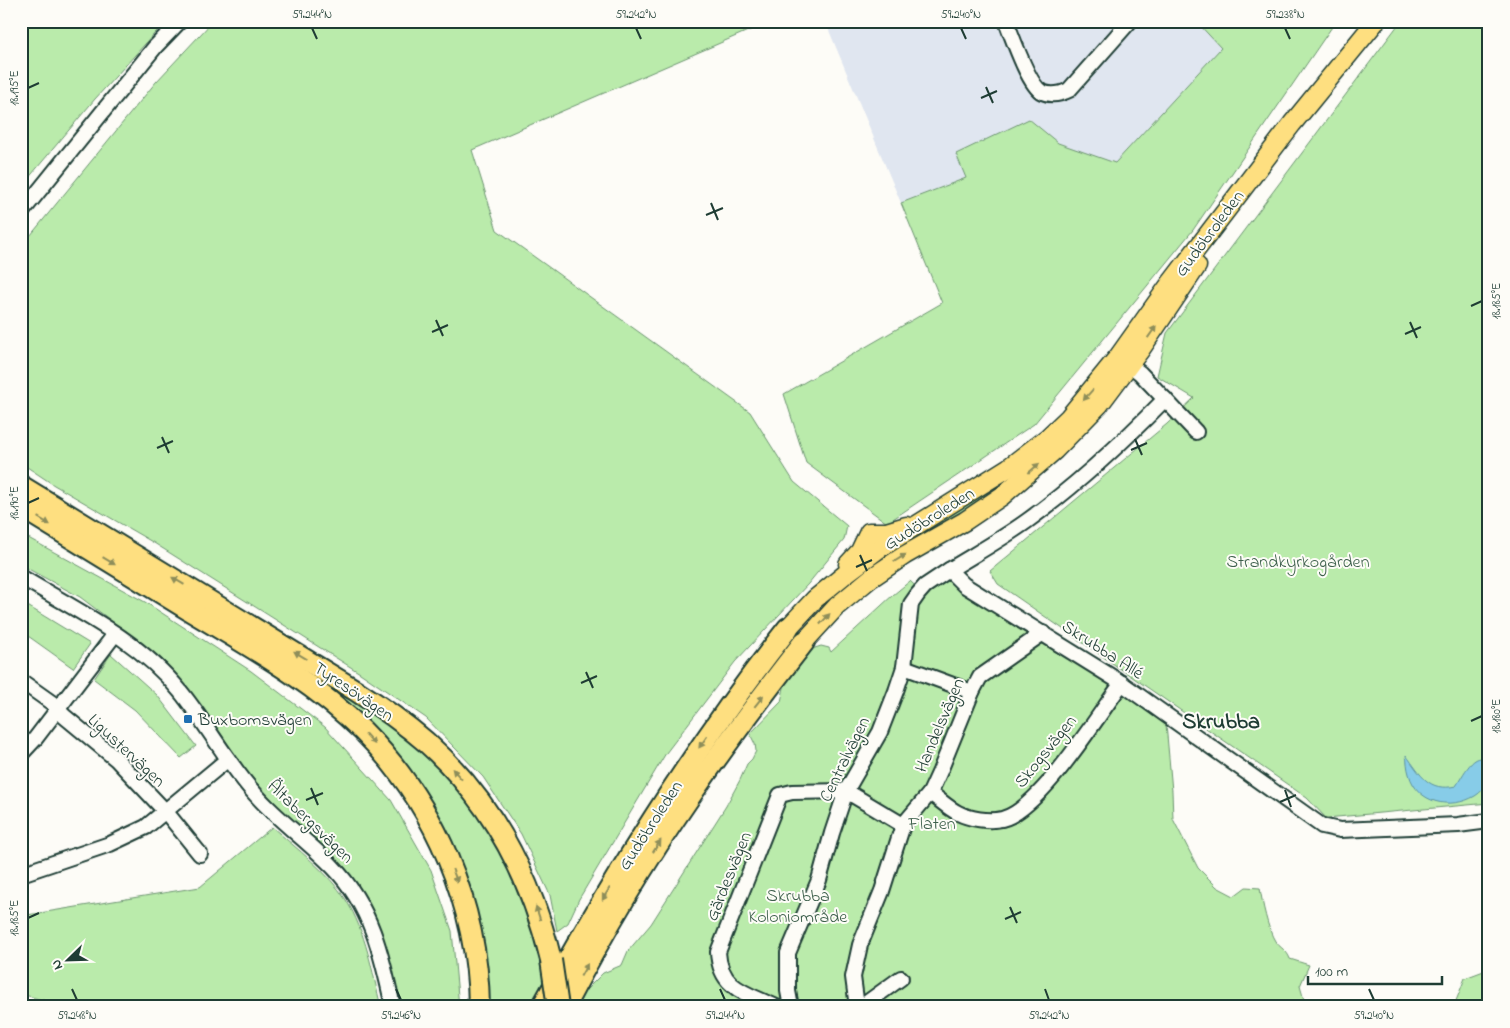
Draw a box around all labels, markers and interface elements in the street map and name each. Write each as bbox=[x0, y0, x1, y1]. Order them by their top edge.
text: 59.244°N bbox=[292, 6, 332, 24]
text: 59.242°N bbox=[615, 6, 657, 24]
text: 59.240°N bbox=[941, 6, 981, 24]
text: 59.238°N bbox=[1265, 6, 1305, 24]
text: 18.195°E bbox=[6, 70, 24, 106]
street label: Gudöbroleden bbox=[1169, 185, 1252, 283]
text: 18.185°E bbox=[1488, 283, 1506, 319]
one-way arrow bbox=[1147, 326, 1157, 339]
one-way arrow bbox=[1082, 389, 1094, 401]
one-way arrow bbox=[1028, 462, 1040, 474]
street label: Gudöbroleden bbox=[880, 481, 981, 558]
text: 18.190°E bbox=[6, 486, 24, 520]
one-way arrow bbox=[38, 517, 51, 526]
park label: Strandkyrkogården bbox=[1226, 550, 1370, 577]
one-way arrow bbox=[893, 554, 907, 563]
one-way arrow bbox=[102, 556, 115, 565]
one-way arrow bbox=[172, 577, 185, 586]
one-way arrow bbox=[819, 613, 831, 625]
street label: Skrubba Allé bbox=[1056, 614, 1149, 687]
one-way arrow bbox=[294, 651, 307, 660]
street label: Tyresövägen bbox=[307, 656, 398, 730]
street label: Handelsvägen bbox=[909, 674, 973, 778]
one-way arrow bbox=[753, 695, 764, 708]
text: 18.180°E bbox=[1488, 699, 1506, 733]
district label: Skrubba bbox=[1182, 707, 1260, 739]
street label: Ligustervägen bbox=[80, 708, 170, 795]
place label: Buxbomsvägen bbox=[197, 708, 312, 735]
street label: Skogsvägen bbox=[1009, 710, 1085, 795]
marker: Buxbomsvägen bbox=[182, 713, 194, 725]
street label: Centralvägen bbox=[814, 713, 879, 807]
one-way arrow bbox=[364, 733, 376, 745]
one-way arrow bbox=[698, 735, 708, 749]
one-way arrow bbox=[451, 769, 463, 781]
street label: Ältabergsvägen bbox=[260, 774, 359, 871]
street label: Gudöbroleden bbox=[613, 776, 691, 876]
park label: Flaten bbox=[907, 812, 956, 838]
street label: Gärdesvägen bbox=[700, 828, 761, 926]
one-way arrow bbox=[652, 840, 662, 853]
one-way arrow bbox=[451, 869, 459, 884]
park label: Skrubba Koloniområde bbox=[749, 884, 848, 931]
one-way arrow bbox=[602, 886, 610, 901]
text: 18.185°E bbox=[6, 900, 24, 936]
one-way arrow bbox=[534, 906, 542, 921]
north arrow bbox=[42, 936, 92, 986]
scale bar bbox=[1308, 953, 1441, 985]
text: N bbox=[46, 956, 69, 973]
text: 100 m bbox=[1315, 961, 1348, 983]
one-way arrow bbox=[579, 963, 588, 976]
text: 59.248°N bbox=[57, 1007, 97, 1025]
text: 59.246°N bbox=[381, 1007, 421, 1025]
text: 59.244°N bbox=[705, 1007, 745, 1025]
text: 59.242°N bbox=[1028, 1007, 1070, 1025]
text: 59.240°N bbox=[1354, 1007, 1394, 1025]

